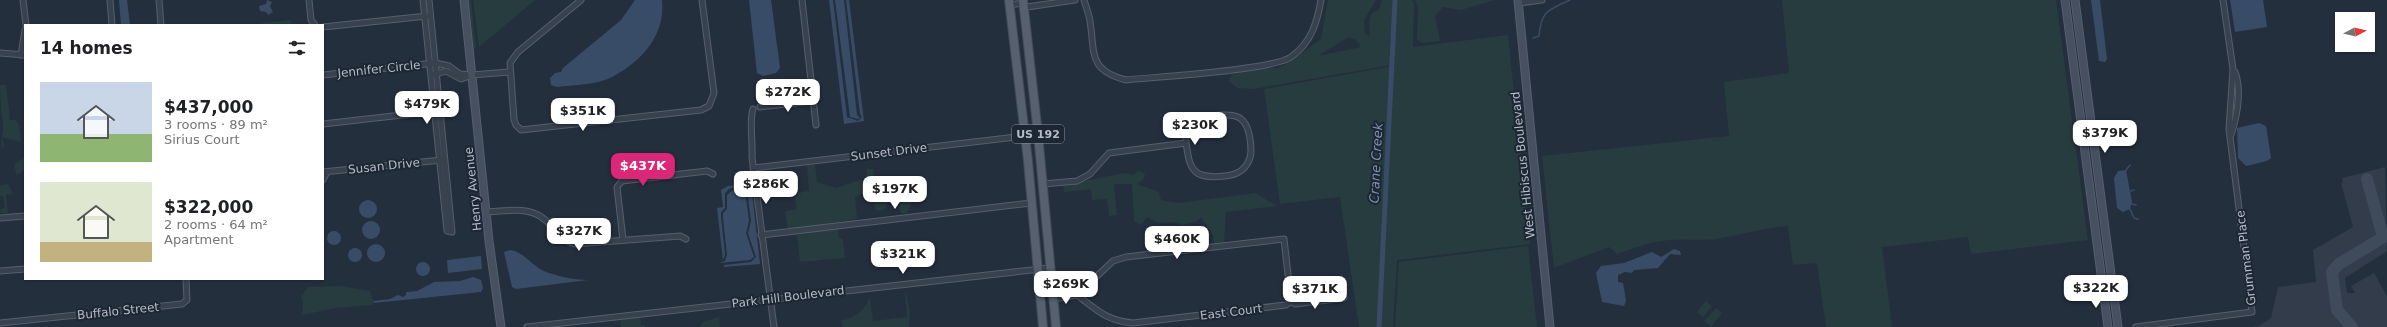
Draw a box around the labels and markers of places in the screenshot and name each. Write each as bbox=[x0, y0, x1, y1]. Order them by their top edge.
pin: $272K bbox=[760, 79, 816, 113]
pin: $479K bbox=[399, 91, 455, 125]
pin: $351K bbox=[555, 98, 611, 132]
pin: $230K bbox=[1167, 112, 1223, 146]
pin: $379K bbox=[2077, 120, 2133, 154]
pin: $437K bbox=[615, 153, 671, 187]
pin: $286K bbox=[738, 171, 794, 205]
pin: $197K bbox=[867, 176, 923, 210]
pin: $327K bbox=[551, 218, 607, 252]
pin: $460K bbox=[1149, 226, 1205, 260]
pin: $321K bbox=[875, 241, 931, 275]
pin: $269K bbox=[1038, 271, 1094, 305]
pin: $322K bbox=[2068, 275, 2124, 309]
pin: $371K bbox=[1287, 276, 1343, 310]

